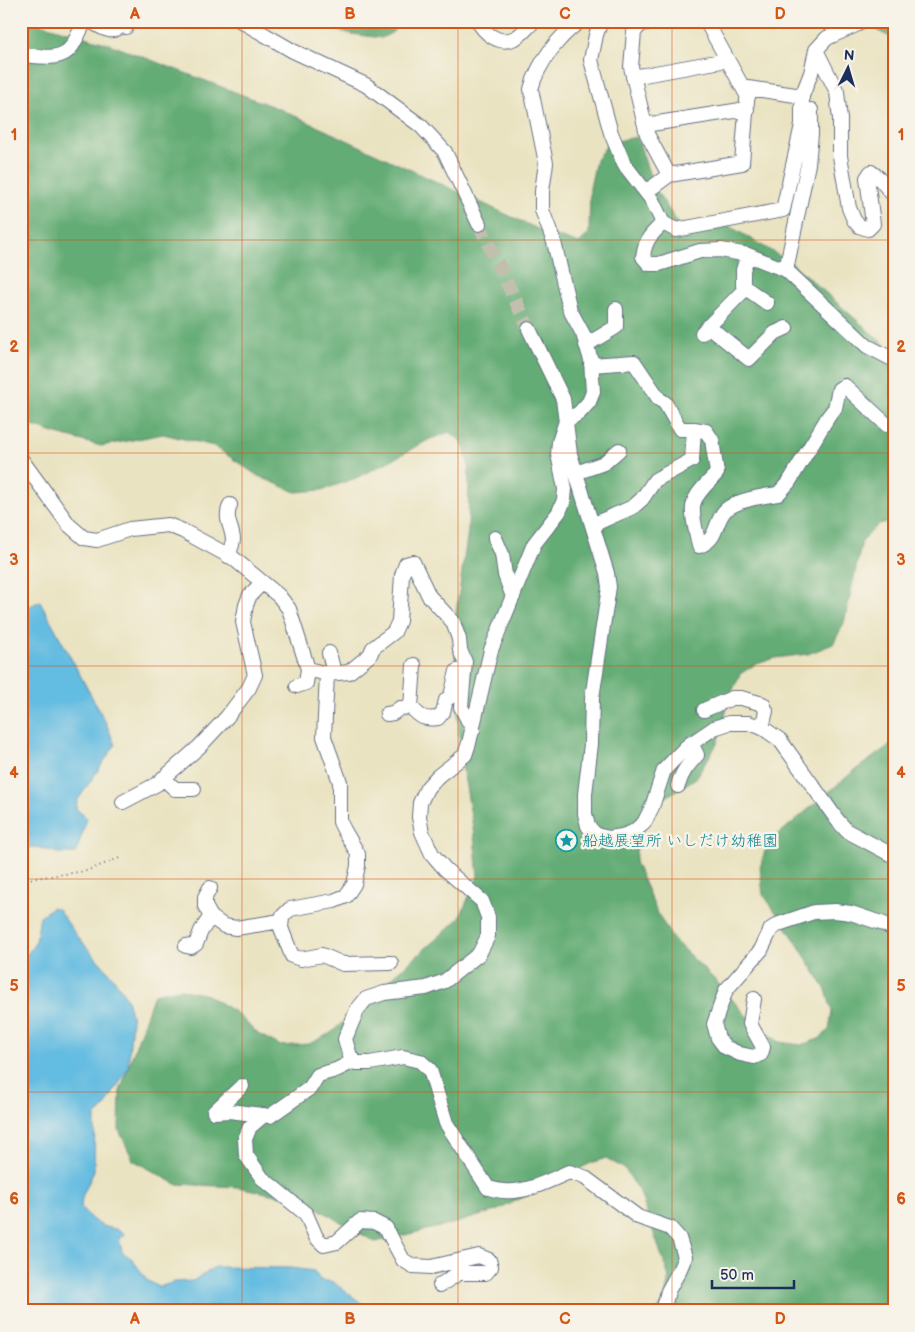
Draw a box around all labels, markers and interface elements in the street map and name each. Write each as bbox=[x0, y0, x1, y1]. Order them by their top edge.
text: A bbox=[129, 5, 140, 24]
text: B bbox=[344, 5, 356, 24]
text: C bbox=[559, 5, 571, 24]
text: D bbox=[774, 5, 786, 24]
north arrow bbox=[822, 42, 872, 92]
text: N bbox=[843, 47, 855, 64]
text: 1 bbox=[11, 126, 17, 145]
text: 1 bbox=[898, 126, 904, 145]
text: 2 bbox=[9, 338, 19, 357]
text: 2 bbox=[896, 338, 906, 357]
text: 3 bbox=[9, 551, 19, 570]
text: 3 bbox=[896, 551, 906, 570]
text: 4 bbox=[9, 764, 19, 783]
text: 4 bbox=[896, 764, 906, 783]
place icon: 船越展望所 いしだけ幼稚園 bbox=[554, 828, 578, 852]
place label: 船越展望所 いしだけ幼稚園 bbox=[582, 832, 778, 851]
text: 5 bbox=[9, 977, 19, 996]
text: 5 bbox=[896, 977, 906, 996]
text: 6 bbox=[9, 1190, 19, 1209]
text: 6 bbox=[896, 1190, 906, 1209]
scale bar bbox=[712, 1257, 795, 1289]
text: 50 m bbox=[720, 1266, 754, 1285]
text: A bbox=[129, 1310, 140, 1329]
text: B bbox=[344, 1310, 356, 1329]
text: C bbox=[559, 1310, 571, 1329]
text: D bbox=[774, 1310, 786, 1329]

